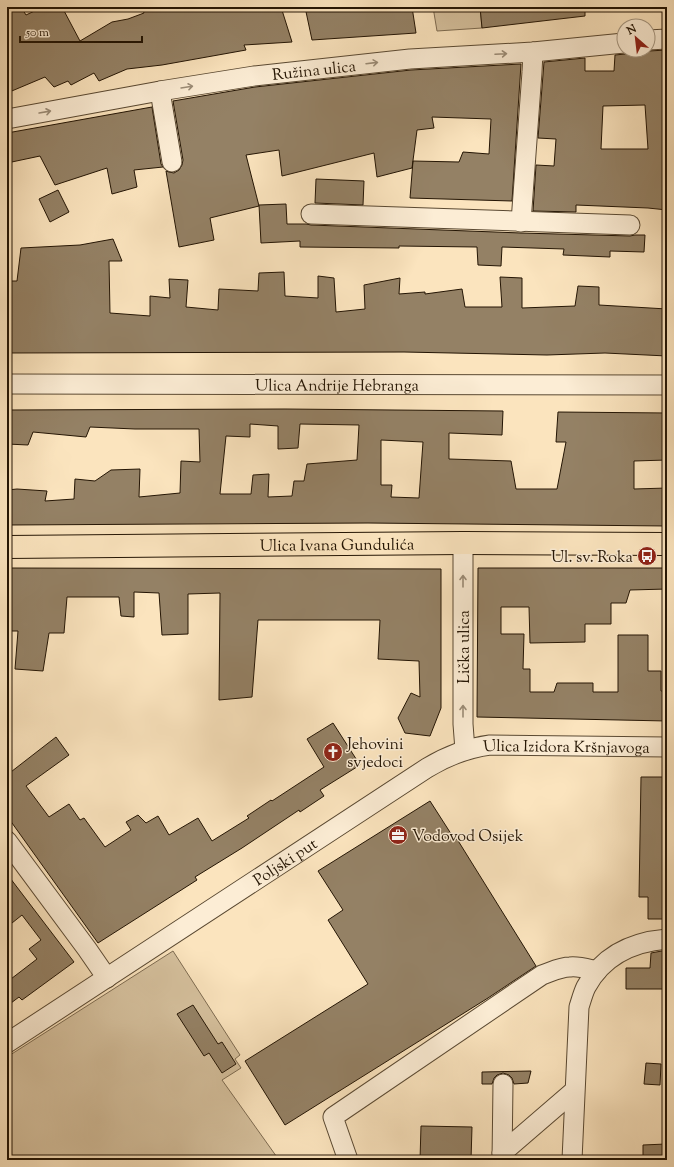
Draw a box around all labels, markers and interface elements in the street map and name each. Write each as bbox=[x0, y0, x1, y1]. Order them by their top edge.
scale bar bbox=[20, 18, 142, 44]
north arrow bbox=[616, 18, 656, 58]
text: N bbox=[623, 21, 640, 40]
text: 50 m bbox=[25, 24, 49, 42]
one-way arrow bbox=[494, 50, 507, 57]
street label: Ružina ulica bbox=[271, 56, 358, 88]
one-way arrow bbox=[365, 59, 378, 67]
one-way arrow bbox=[180, 83, 193, 91]
one-way arrow bbox=[38, 108, 51, 116]
street label: Ulica Andrije Hebranga bbox=[255, 375, 419, 399]
street label: Ulica Ivana Gundulića bbox=[260, 534, 415, 559]
bus stop icon: Ul. sv. Roka bbox=[636, 545, 658, 567]
place label: Ul. sv. Roka bbox=[551, 547, 634, 570]
one-way arrow bbox=[459, 575, 467, 588]
street label: Lička ulica bbox=[454, 610, 477, 684]
one-way arrow bbox=[459, 705, 467, 718]
place label: Jehovini svjedoci bbox=[346, 734, 404, 775]
street label: Ulica Izidora Kršnjavoga bbox=[482, 735, 650, 761]
church icon: Jehovini svjedoci bbox=[322, 741, 344, 763]
office icon: Vodovod Osijek bbox=[387, 824, 409, 846]
place label: Vodovod Osijek bbox=[412, 826, 524, 849]
street label: Poljski put bbox=[250, 833, 323, 893]

